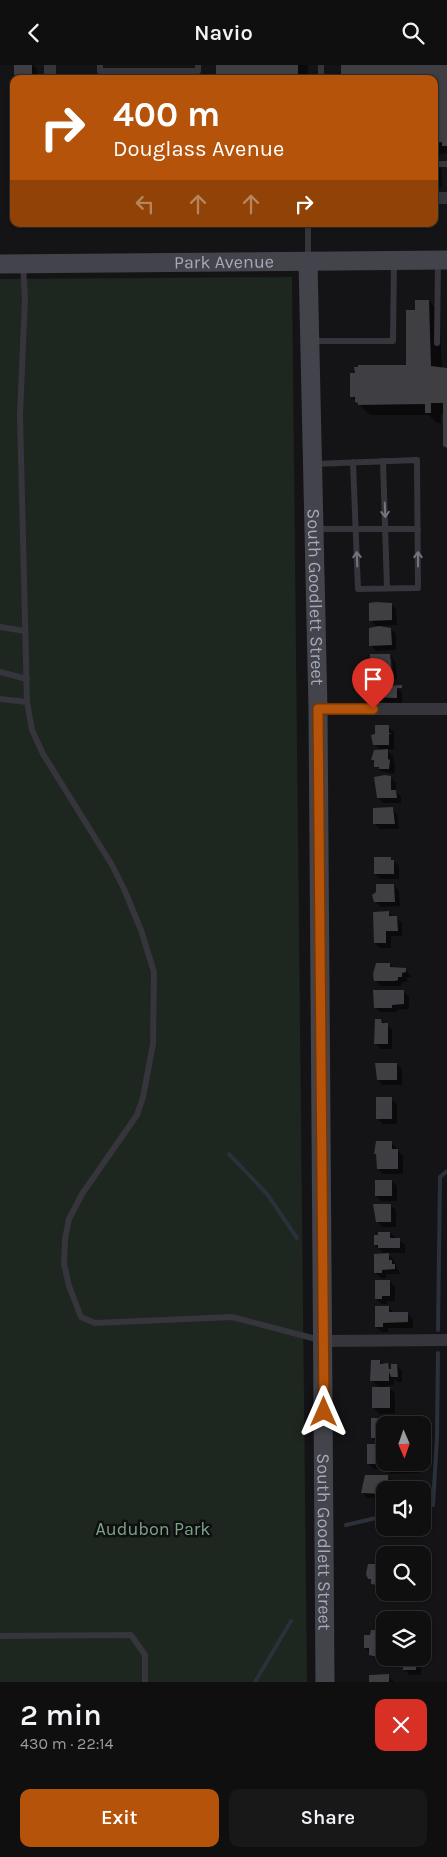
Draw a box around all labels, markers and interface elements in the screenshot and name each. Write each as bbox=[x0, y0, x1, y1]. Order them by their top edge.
icon: back bbox=[20, 19, 48, 47]
icon: search bbox=[399, 19, 427, 47]
text: Navio bbox=[194, 20, 253, 46]
text: 400 m bbox=[113, 94, 220, 135]
icon: right bbox=[30, 95, 95, 160]
text: Douglass Avenue bbox=[113, 136, 284, 162]
icon: left bbox=[131, 190, 159, 218]
icon: ahead bbox=[184, 190, 212, 218]
icon: ahead bbox=[237, 190, 265, 218]
icon: right bbox=[290, 190, 318, 218]
street label: Park Avenue bbox=[174, 251, 274, 273]
one-way arrow bbox=[380, 502, 390, 518]
street label: South Goodlett Street bbox=[303, 508, 328, 686]
one-way arrow bbox=[352, 551, 361, 567]
one-way arrow bbox=[413, 551, 423, 567]
pin bbox=[352, 658, 394, 709]
icon: arrive bbox=[359, 665, 387, 693]
position arrow bbox=[297, 1385, 349, 1437]
north arrow bbox=[376, 1416, 431, 1471]
map controls bbox=[376, 1416, 431, 1666]
street label: South Goodlett Street bbox=[312, 1453, 336, 1631]
button: sound bbox=[376, 1481, 431, 1536]
park label: Audubon Park bbox=[96, 1518, 210, 1540]
button: search bbox=[376, 1546, 431, 1601]
button: layers bbox=[376, 1611, 431, 1666]
text: 2 min bbox=[20, 1697, 102, 1733]
button: close bbox=[375, 1699, 427, 1751]
text: 430 m · 22:14 bbox=[20, 1734, 114, 1753]
button: Exit bbox=[20, 1789, 219, 1847]
button: Share bbox=[229, 1789, 427, 1847]

